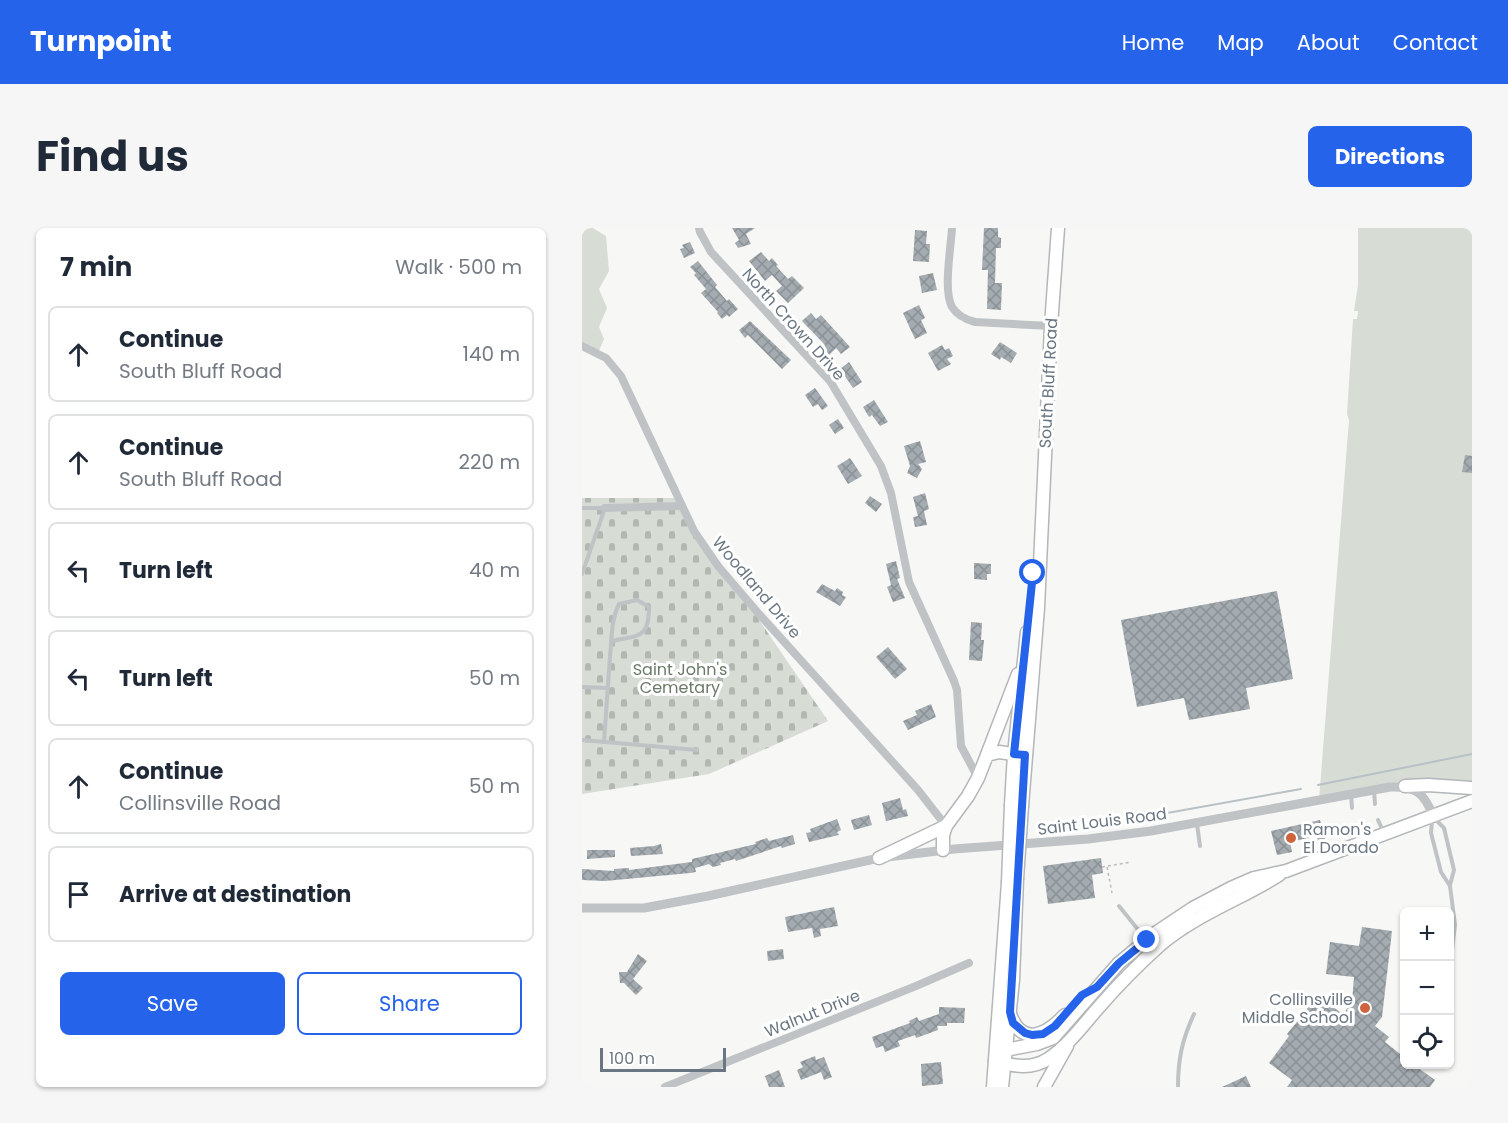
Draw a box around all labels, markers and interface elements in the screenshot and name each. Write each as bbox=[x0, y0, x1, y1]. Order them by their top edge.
text: Turnpoint bbox=[30, 22, 172, 61]
text: Home bbox=[1122, 28, 1184, 57]
text: Map bbox=[1217, 28, 1264, 57]
text: About bbox=[1297, 28, 1360, 57]
text: Contact bbox=[1393, 28, 1478, 57]
button: Directions bbox=[1308, 126, 1472, 187]
text: Find us bbox=[36, 127, 189, 186]
text: 7 min bbox=[60, 249, 132, 285]
text: Walk · 500 m bbox=[395, 253, 522, 281]
street label: North Crown Drive bbox=[737, 263, 850, 386]
street label: South Bluff Road bbox=[1034, 317, 1063, 449]
text: Continue bbox=[119, 324, 223, 355]
icon: ahead bbox=[62, 338, 95, 371]
text: 140 m bbox=[463, 340, 520, 368]
text: South Bluff Road bbox=[119, 357, 282, 385]
text: Continue bbox=[119, 432, 223, 463]
icon: ahead bbox=[62, 446, 95, 479]
text: 220 m bbox=[459, 448, 520, 476]
text: South Bluff Road bbox=[119, 465, 282, 493]
street label: Woodland Drive bbox=[707, 531, 806, 643]
icon: left bbox=[62, 554, 95, 587]
text: Turn left bbox=[119, 555, 213, 586]
text: 40 m bbox=[469, 556, 520, 584]
route start bbox=[1019, 559, 1045, 585]
park label: Saint John's Cemetary bbox=[633, 658, 727, 699]
icon: left bbox=[62, 662, 95, 695]
text: Turn left bbox=[119, 663, 213, 694]
text: 50 m bbox=[469, 664, 520, 692]
text: Continue bbox=[119, 756, 223, 787]
icon: ahead bbox=[62, 770, 95, 803]
text: 50 m bbox=[469, 772, 520, 800]
text: Collinsville Road bbox=[119, 789, 281, 817]
street label: Saint Louis Road bbox=[1036, 802, 1168, 841]
place label: Ramon's El Dorado bbox=[1303, 818, 1379, 859]
marker: Ramon's El Dorado bbox=[1284, 831, 1298, 845]
icon: arrive bbox=[62, 878, 95, 911]
text: Arrive at destination bbox=[119, 879, 351, 910]
map controls bbox=[1400, 907, 1454, 1069]
button: + bbox=[1400, 907, 1454, 961]
route end bbox=[1133, 926, 1159, 952]
button: − bbox=[1400, 961, 1454, 1015]
button: Save bbox=[60, 972, 285, 1035]
button: Share bbox=[297, 972, 522, 1035]
street label: Walnut Drive bbox=[761, 984, 863, 1043]
place label: Collinsville Middle School bbox=[1242, 988, 1353, 1029]
marker: Collinsville Middle School bbox=[1358, 1001, 1372, 1015]
button: locate bbox=[1400, 1015, 1454, 1069]
scale bar bbox=[600, 1045, 726, 1072]
text: 100 m bbox=[609, 1047, 655, 1070]

